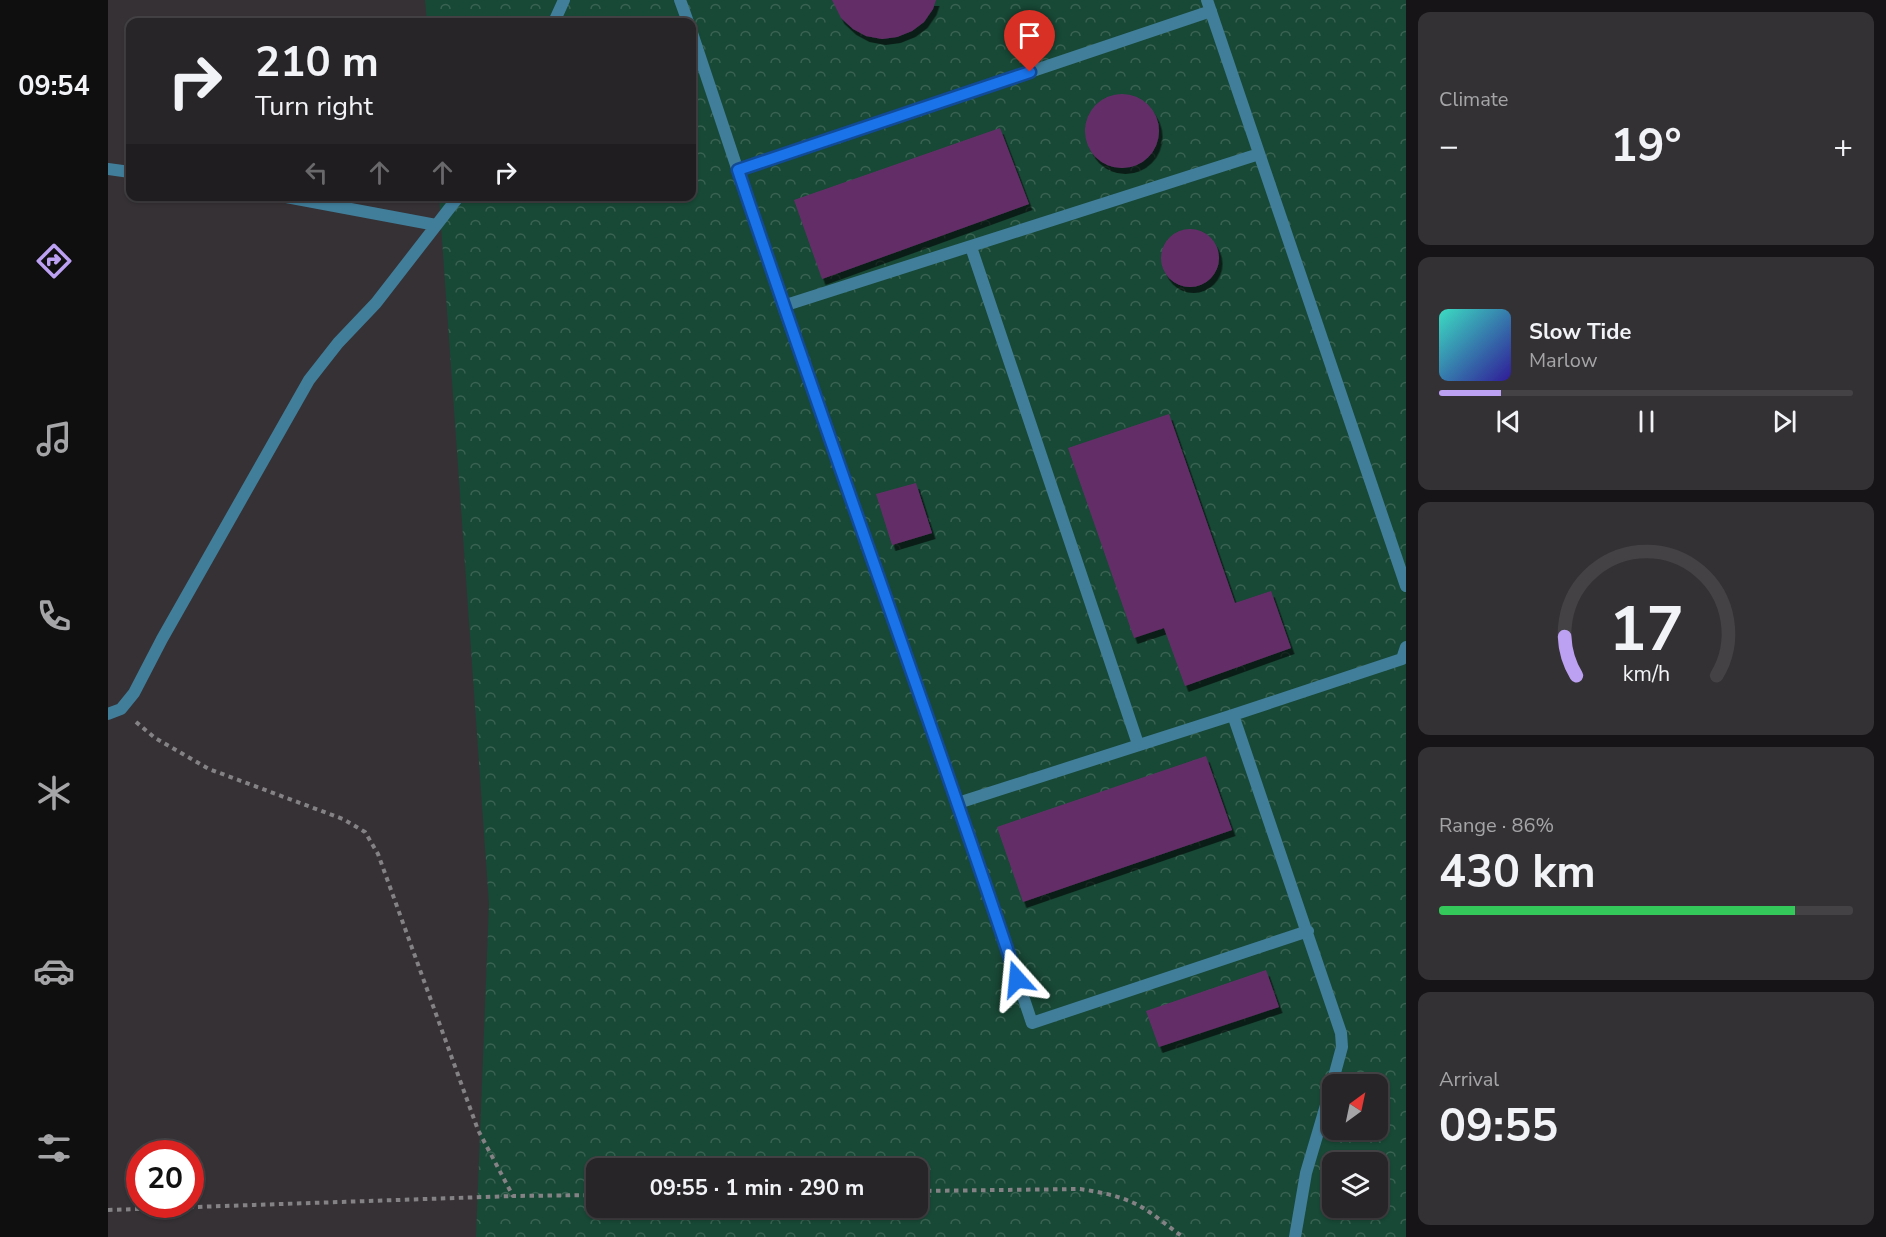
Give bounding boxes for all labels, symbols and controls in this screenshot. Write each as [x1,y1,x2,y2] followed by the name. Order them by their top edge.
[1004,10,1055,72] pin
[1013,19,1046,52] icon: arrive
[255,34,379,91] text: 210 m
[156,42,234,120] icon: right
[18,68,90,105] text: 09:54
[1439,86,1508,113] text: Climate
[255,88,373,125] text: Turn right
[1610,116,1682,177] text: 19°
[1439,124,1459,169] text: −
[1833,124,1853,169] text: +
[300,156,333,189] icon: left
[363,156,396,189] icon: ahead
[426,156,459,189] icon: ahead
[489,156,522,189] icon: right
[33,240,75,282] icon: directions
[1529,317,1631,347] text: Slow Tide
[1529,347,1597,374] text: Marlow
[1492,405,1525,438] icon: previous
[1630,405,1663,438] icon: pause
[1768,405,1801,438] icon: next
[33,418,75,460] icon: music
[1609,587,1683,672] text: 17
[33,595,75,637] icon: phone
[1622,659,1670,689] text: km/h
[33,772,75,814] icon: climate
[1439,812,1554,839] text: Range · 86%
[1439,842,1596,903] text: 430 km
[985,947,1049,1011] position arrow
[33,950,75,992] icon: car
[1439,1066,1499,1093] text: Arrival
[1322,1074,1388,1140] north arrow
[1322,1074,1388,1218] map controls
[1439,1096,1558,1157] text: 09:55
[33,1127,75,1169] icon: filters
[126,1140,204,1218] speed limit sign: 20
[1322,1152,1388,1218] button: layers
[650,1173,864,1203] text: 09:55 · 1 min · 290 m

